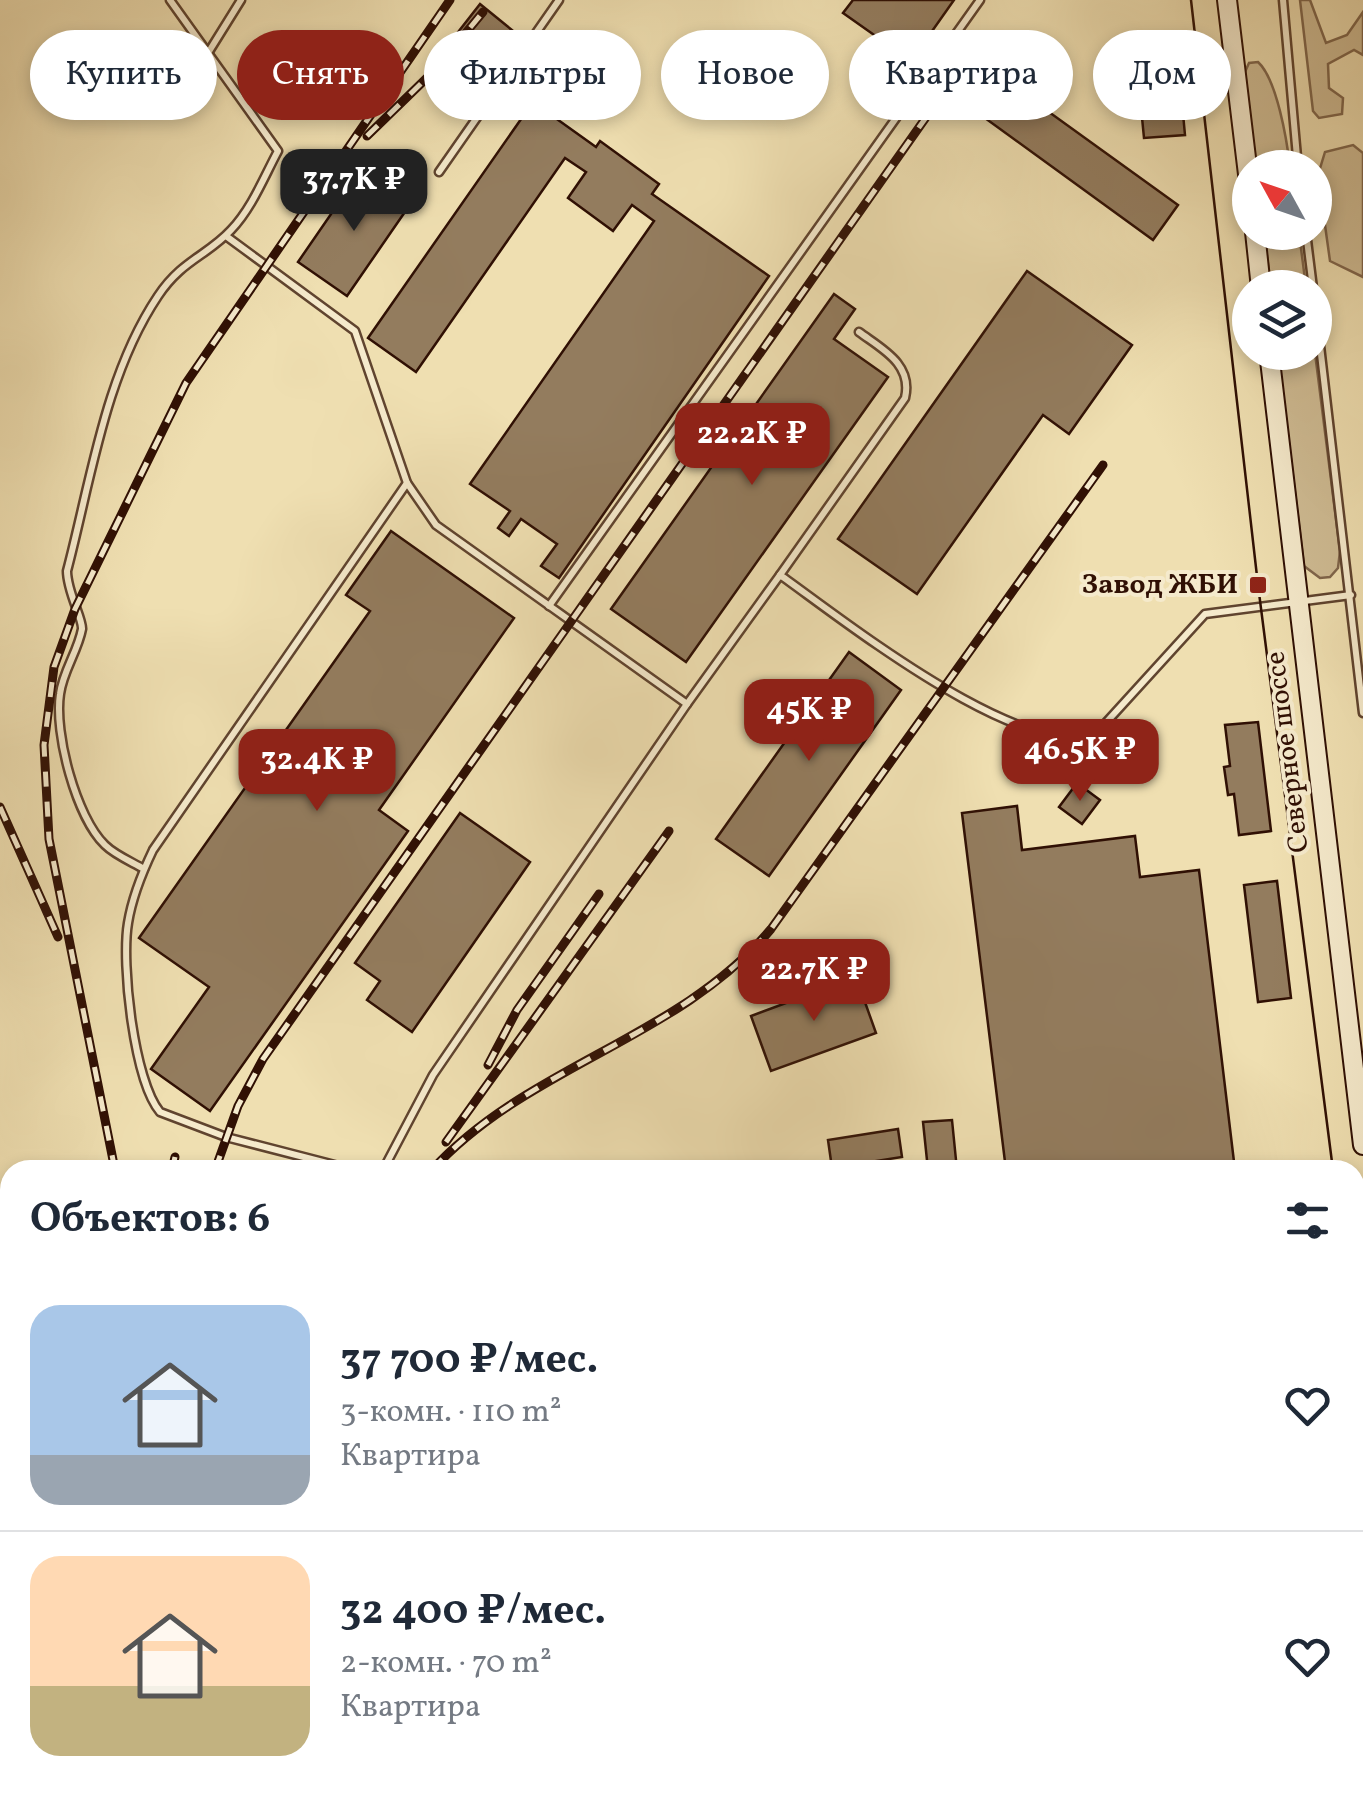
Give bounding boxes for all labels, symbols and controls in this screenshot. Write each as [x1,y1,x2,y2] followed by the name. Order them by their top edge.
[30,30,217,120] chip: Купить
[237,30,404,120] chip: Снять
[424,30,641,120] chip: Фильтры
[661,30,829,120] chip: Новое
[849,30,1073,120] chip: Квартира
[1093,30,1231,120] chip: Дом
[262,149,446,234] pin: 37.7K ₽
[1232,150,1332,250] north arrow
[1232,150,1332,370] map controls
[302,159,406,203] text: 37.7K ₽
[1232,270,1332,370] button: layers
[660,403,844,488] pin: 22.2K ₽
[697,413,807,457] text: 22.2K ₽
[1082,566,1238,605] place label: Завод ЖБИ
[1247,574,1269,596] marker: Завод ЖБИ
[1256,649,1320,855] street label: Северное шоссе
[739,679,879,764] pin: 45K ₽
[766,689,852,733] text: 45K ₽
[988,719,1172,804] pin: 46.5K ₽
[225,729,409,814] pin: 32.4K ₽
[1024,729,1136,773] text: 46.5K ₽
[261,739,373,783] text: 32.4K ₽
[722,939,906,1024] pin: 22.7K ₽
[760,949,868,993] text: 22.7K ₽
[30,1191,270,1250] text: Объектов: 6
[1280,1193,1335,1248] icon: filters
[340,1332,598,1391] text: 37 700 ₽/мес.
[110,1345,230,1465] icon: home
[1280,1378,1335,1433] icon: heart
[340,1391,562,1435] text: 3-комн. · 110 m²
[340,1435,481,1479] text: Квартира
[340,1583,606,1642] text: 32 400 ₽/мес.
[110,1596,230,1716] icon: home
[1280,1629,1335,1684] icon: heart
[340,1642,552,1686] text: 2-комн. · 70 m²
[340,1686,481,1730] text: Квартира

